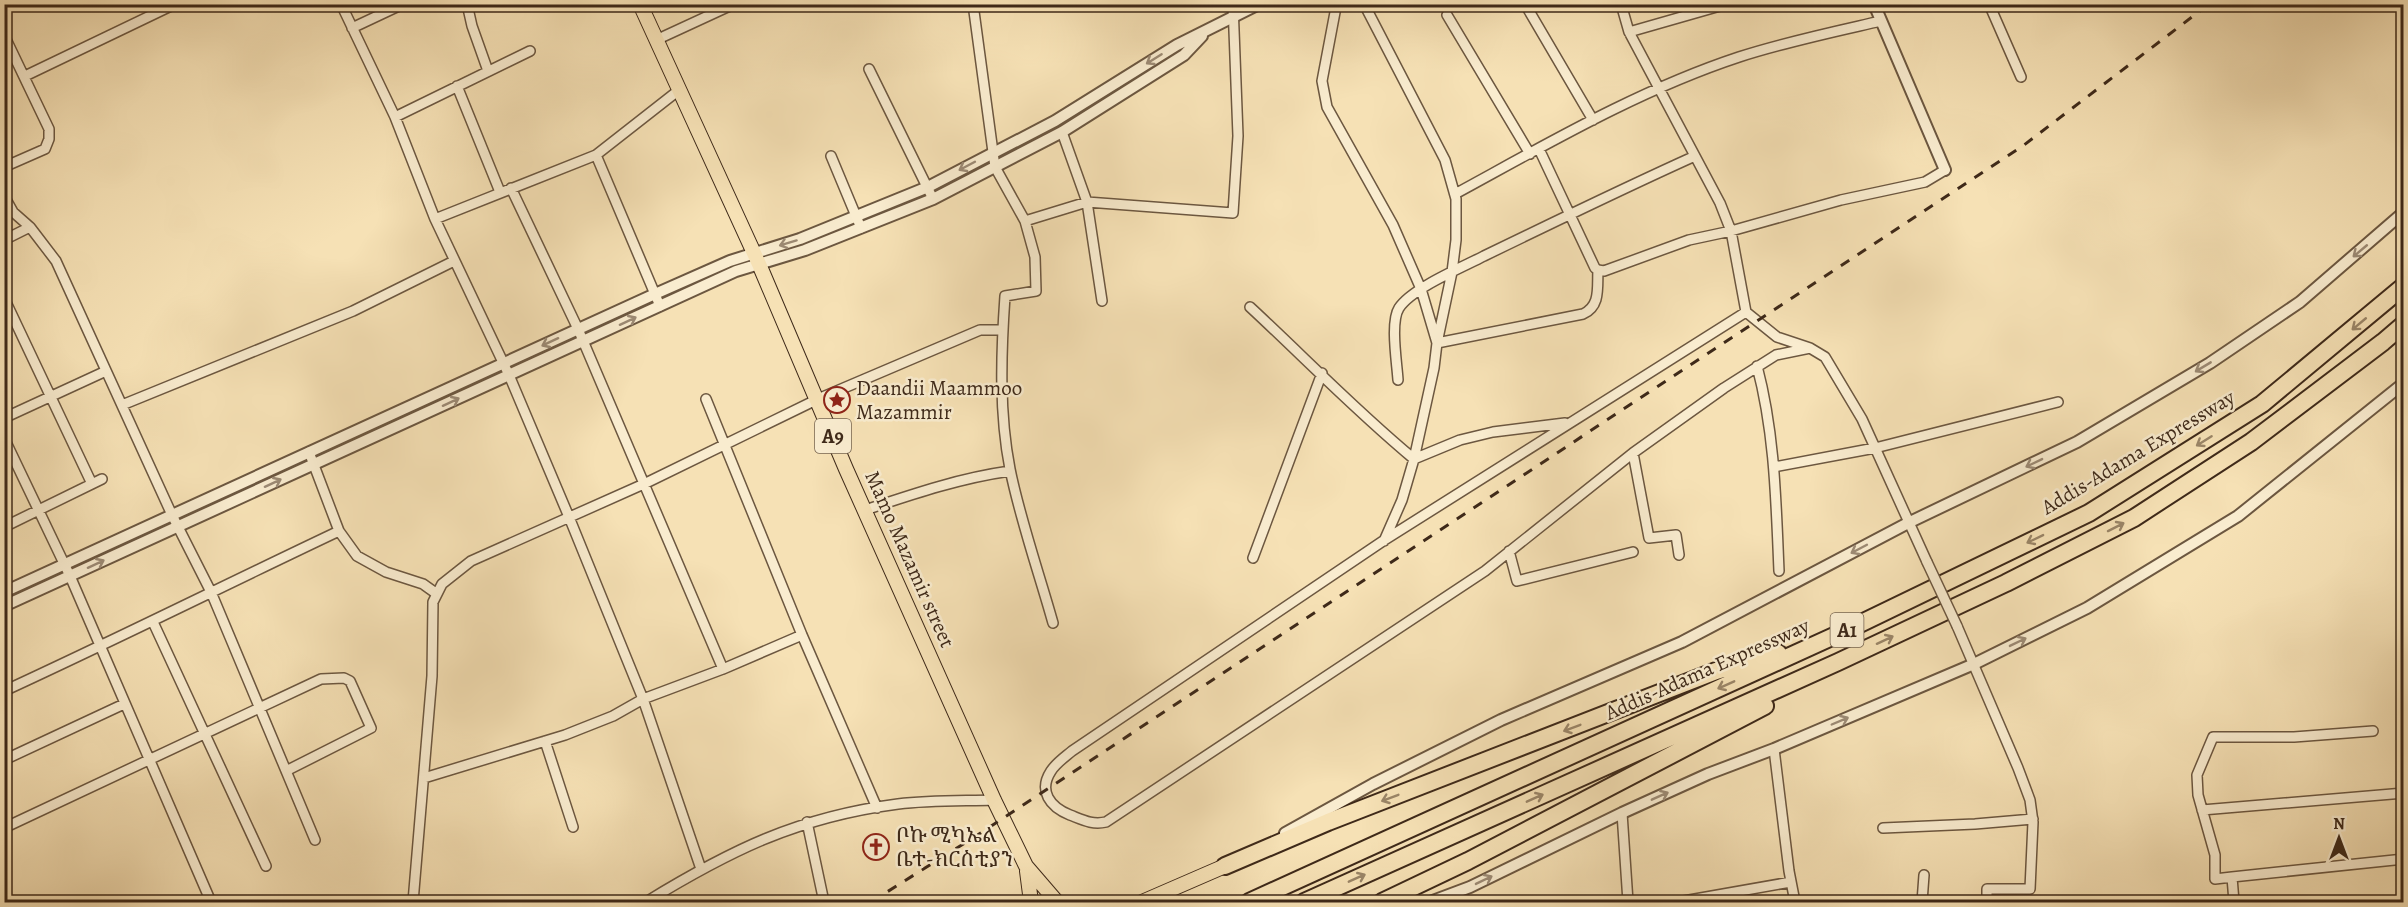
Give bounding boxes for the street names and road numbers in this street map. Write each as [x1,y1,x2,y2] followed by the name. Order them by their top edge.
[2035,383,2240,521] street label: Addis-Adama Expressway
[815,419,851,453] road number: A9
[858,466,962,652] street label: Mamo Mazamir street
[1599,611,1814,727] street label: Addis-Adama Expressway
[1830,613,1864,647] road number: A1

